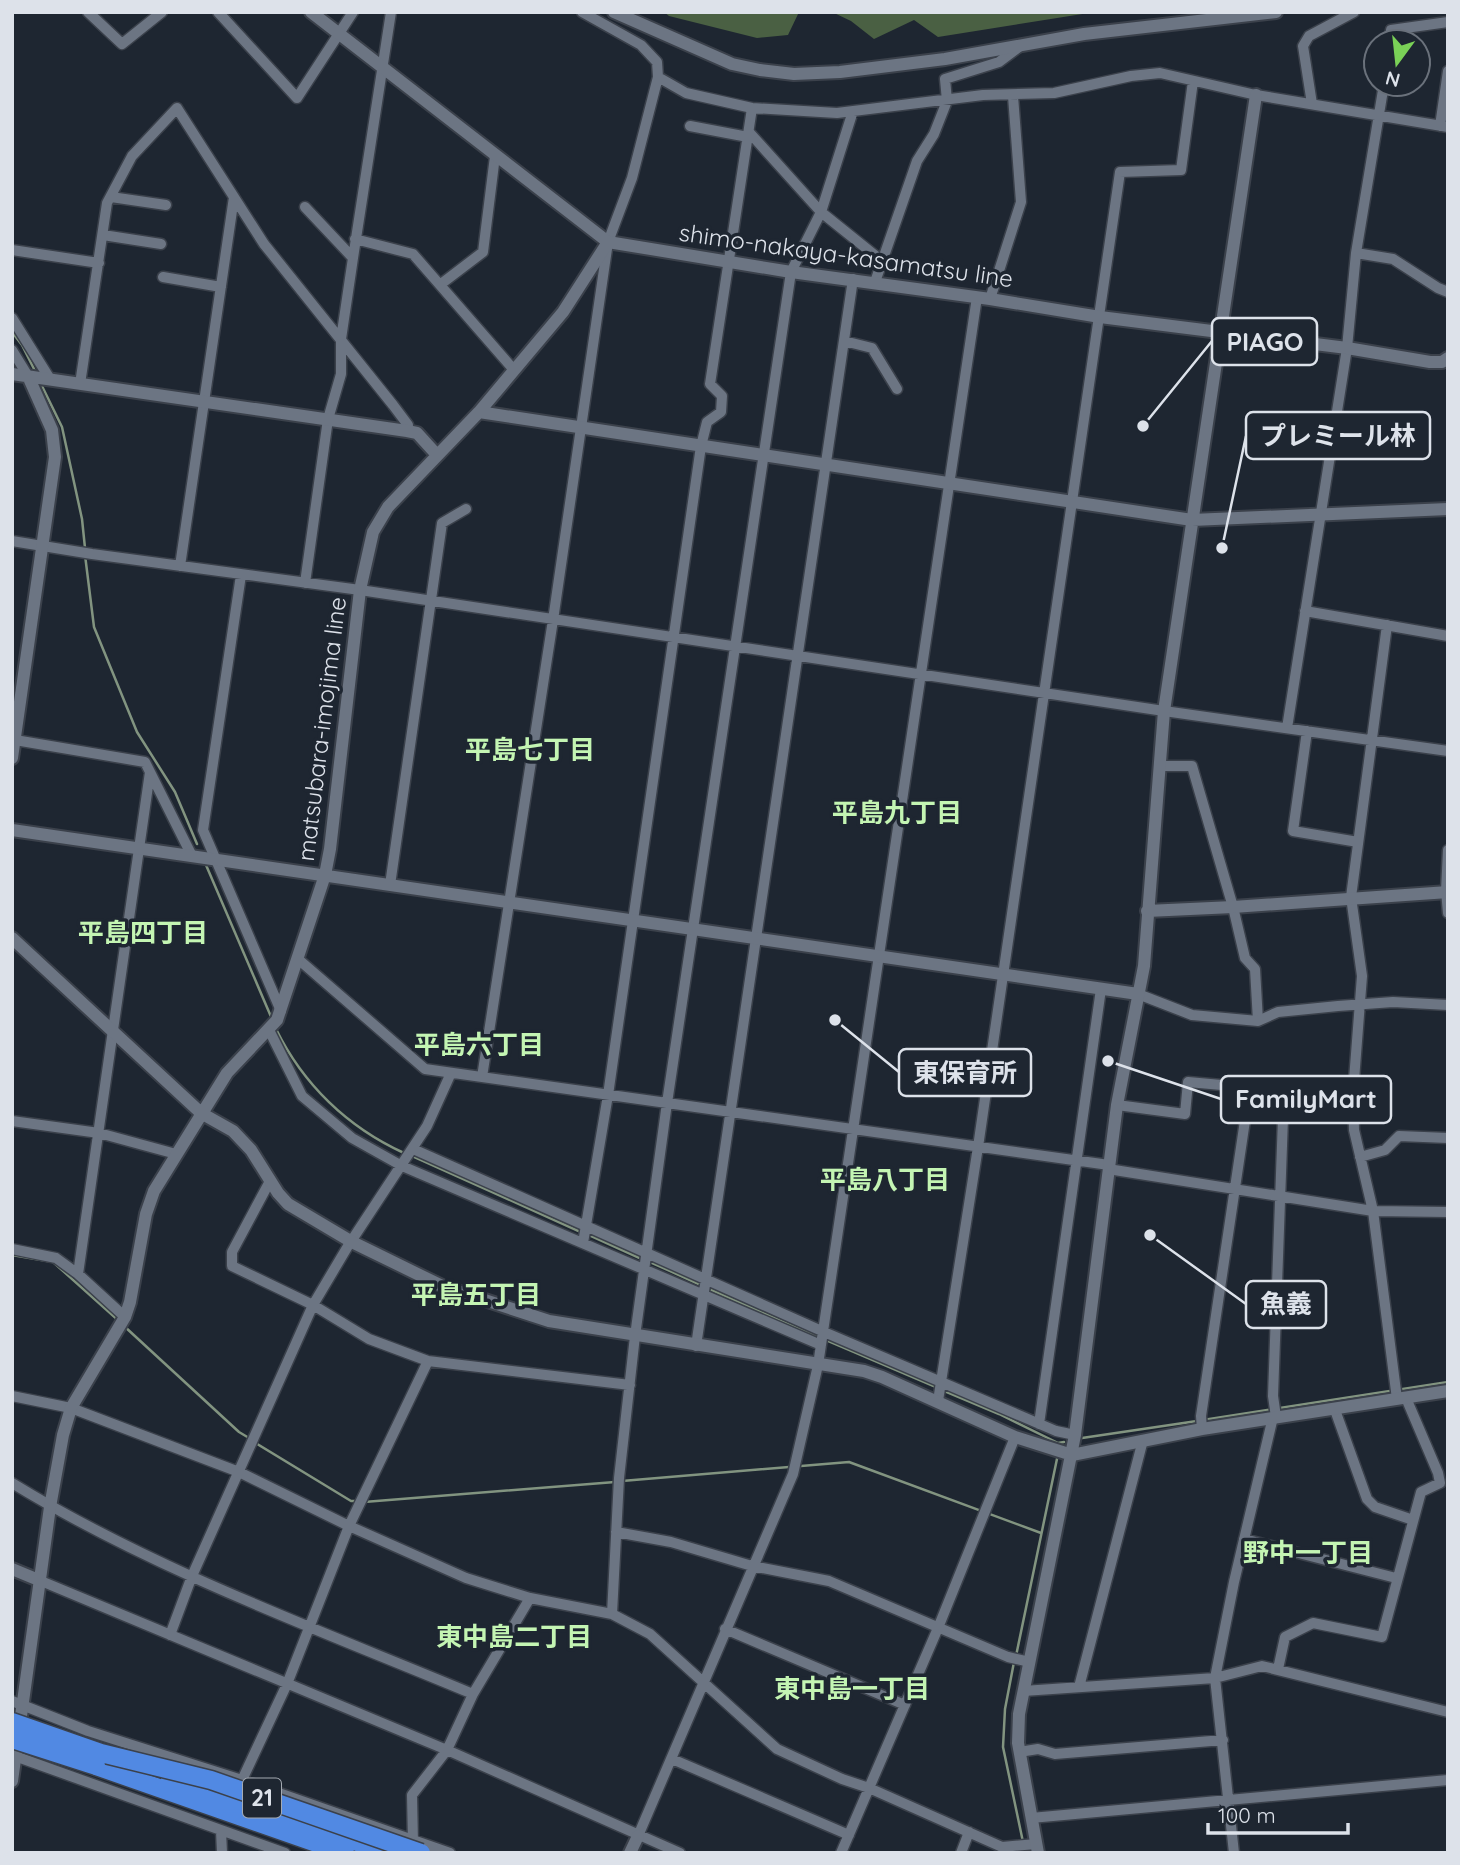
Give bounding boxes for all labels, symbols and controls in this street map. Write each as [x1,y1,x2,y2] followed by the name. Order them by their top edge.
[1362,28,1432,98] north arrow
[1383,66,1402,93] text: N
[677,217,1015,293] street label: shimo-nakaya-kasamatsu line
[1212,318,1317,365] callout: PIAGO
[1226,325,1304,358] text: PIAGO
[1246,412,1430,459] callout: プレミール林
[1260,419,1416,452] text: プレミール林
[290,595,352,863] street label: matsubara-imojima line
[465,733,595,766] district label: 平島七丁目
[832,796,962,829] district label: 平島九丁目
[78,916,208,949] district label: 平島四丁目
[414,1028,544,1061] district label: 平島六丁目
[899,1049,1031,1096] callout: 東保育所
[913,1056,1017,1089] text: 東保育所
[1221,1076,1391,1123] callout: FamilyMart
[1235,1082,1377,1115] text: FamilyMart
[820,1163,950,1196] district label: 平島八丁目
[411,1278,541,1311] district label: 平島五丁目
[1246,1281,1326,1328] callout: 魚義
[1260,1287,1312,1320] text: 魚義
[1243,1536,1373,1569] district label: 野中一丁目
[436,1620,592,1653] district label: 東中島二丁目
[774,1672,930,1705] district label: 東中島一丁目
[243,1778,281,1817] road number: 21
[1208,1792,1348,1836] scale bar
[1218,1802,1276,1828] text: 100 m

